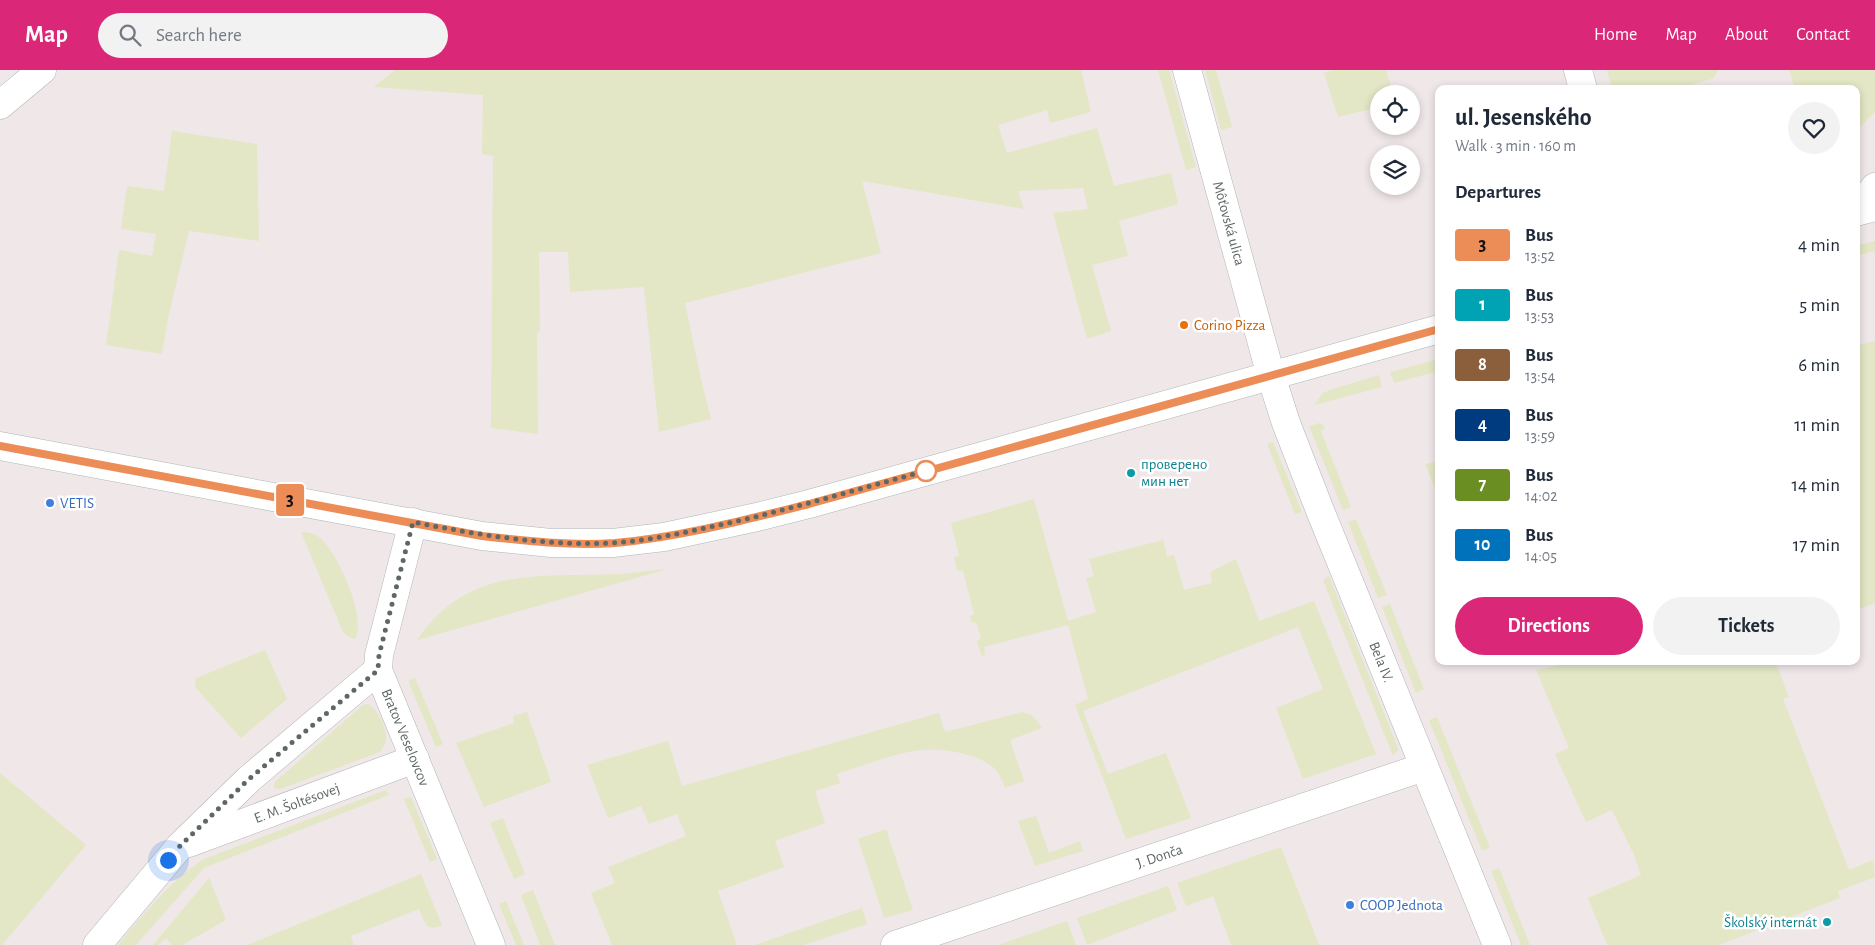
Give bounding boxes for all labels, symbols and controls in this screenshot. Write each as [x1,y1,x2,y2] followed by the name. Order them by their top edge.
[98,13,448,58] search box
[116,21,144,49] icon: search
[25,23,68,47] text: Map
[156,26,242,45] text: Search here
[1594,26,1637,44] text: Home
[1665,26,1697,44] text: Map
[1725,26,1768,44] text: About
[1796,26,1850,44] text: Contact
[1370,85,1420,195] map controls
[1370,85,1420,135] button: locate
[1788,102,1840,154] button: heart
[1455,106,1592,130] text: ul. Jesenského
[1455,138,1576,154] text: Walk · 3 min · 160 m
[1370,145,1420,195] button: layers
[1210,180,1248,267] street label: Môťovská ulica
[1455,183,1541,202] text: Departures
[1525,226,1553,245] text: Bus
[1479,236,1486,254] text: 3
[1798,236,1840,255] text: 4 min
[1525,248,1555,264] text: 13:52
[1525,286,1553,305] text: Bus
[1479,296,1486,314] text: 1
[1799,296,1840,315] text: 5 min
[1525,308,1554,324] text: 13:53
[1194,318,1266,333] place label: Corino Pizza
[1178,319,1190,331] marker: Corino Pizza
[1525,346,1553,365] text: Bus
[1478,356,1487,374] text: 8
[1798,356,1840,375] text: 6 min
[1525,368,1555,384] text: 13:54
[1525,406,1553,425] text: Bus
[1478,416,1487,434] text: 4
[1794,416,1840,435] text: 11 min
[1525,428,1555,444] text: 13:59
[1141,457,1207,489] place label: проверено мин нет
[915,460,937,482] unlabelled marker
[1525,466,1553,485] text: Bus
[1125,467,1137,479] marker: проверено мин нет
[1479,476,1486,494] text: 7
[1792,476,1840,495] text: 14 min
[274,484,306,516] line badge: 3
[1525,488,1558,504] text: 14:02
[286,491,294,509] text: 3
[60,496,94,511] place label: VETIS
[44,497,56,509] marker: VETIS
[1525,526,1553,545] text: Bus
[1475,536,1490,554] text: 10
[1793,536,1840,555] text: 17 min
[1525,548,1557,564] text: 14:05
[1455,597,1643,655] button: Directions
[1653,597,1840,655] button: Tickets
[1367,639,1397,684] street label: Bela IV.
[379,686,433,789] street label: Bratov Veselovcov
[252,780,342,826] street label: E. M. Šoltésovej
[1135,841,1184,871] street label: J. Donča
[156,848,181,873] your location
[1360,898,1443,913] place label: COOP Jednota
[1344,899,1356,911] marker: COOP Jednota
[1724,914,1817,930] place label: Školský internát
[1821,916,1833,928] marker: Školský internát

